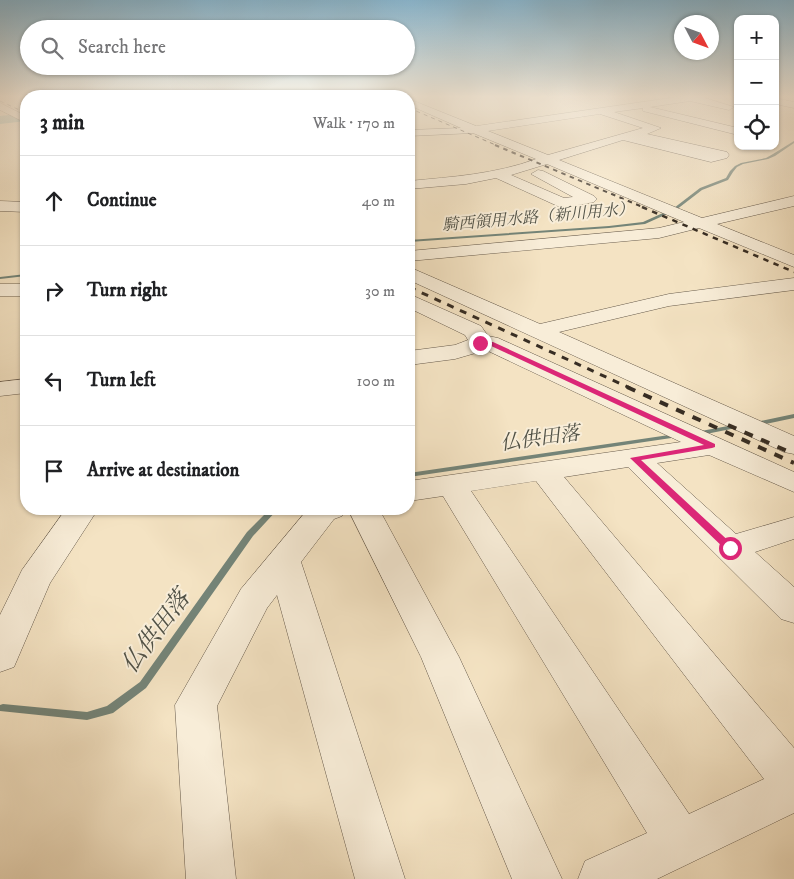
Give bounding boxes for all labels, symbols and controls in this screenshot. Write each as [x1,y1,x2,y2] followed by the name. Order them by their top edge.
[674,15,719,60] north arrow
[734,15,779,150] map controls
[734,15,779,60] button: +
[20,20,415,75] search box
[38,34,66,62] icon: search
[78,36,166,59] text: Search here
[734,60,779,105] button: −
[734,105,779,150] button: locate
[40,110,85,136] text: 3 min
[313,113,395,133] text: Walk · 170 m
[40,187,68,215] icon: ahead
[87,189,157,212] text: Continue
[362,191,395,211] text: 40 m
[441,199,635,235] water label: 騎西領用水路（新川用水）
[40,277,68,305] icon: right
[87,279,167,302] text: Turn right
[365,281,395,301] text: 30 m
[469,332,492,355] route end
[40,367,68,395] icon: left
[87,369,156,392] text: Turn left
[357,371,395,391] text: 100 m
[499,421,584,457] water label: 仏供田落
[40,457,68,485] icon: arrive
[87,459,239,482] text: Arrive at destination
[719,537,742,560] route start
[115,581,199,679] water label: 仏供田落

